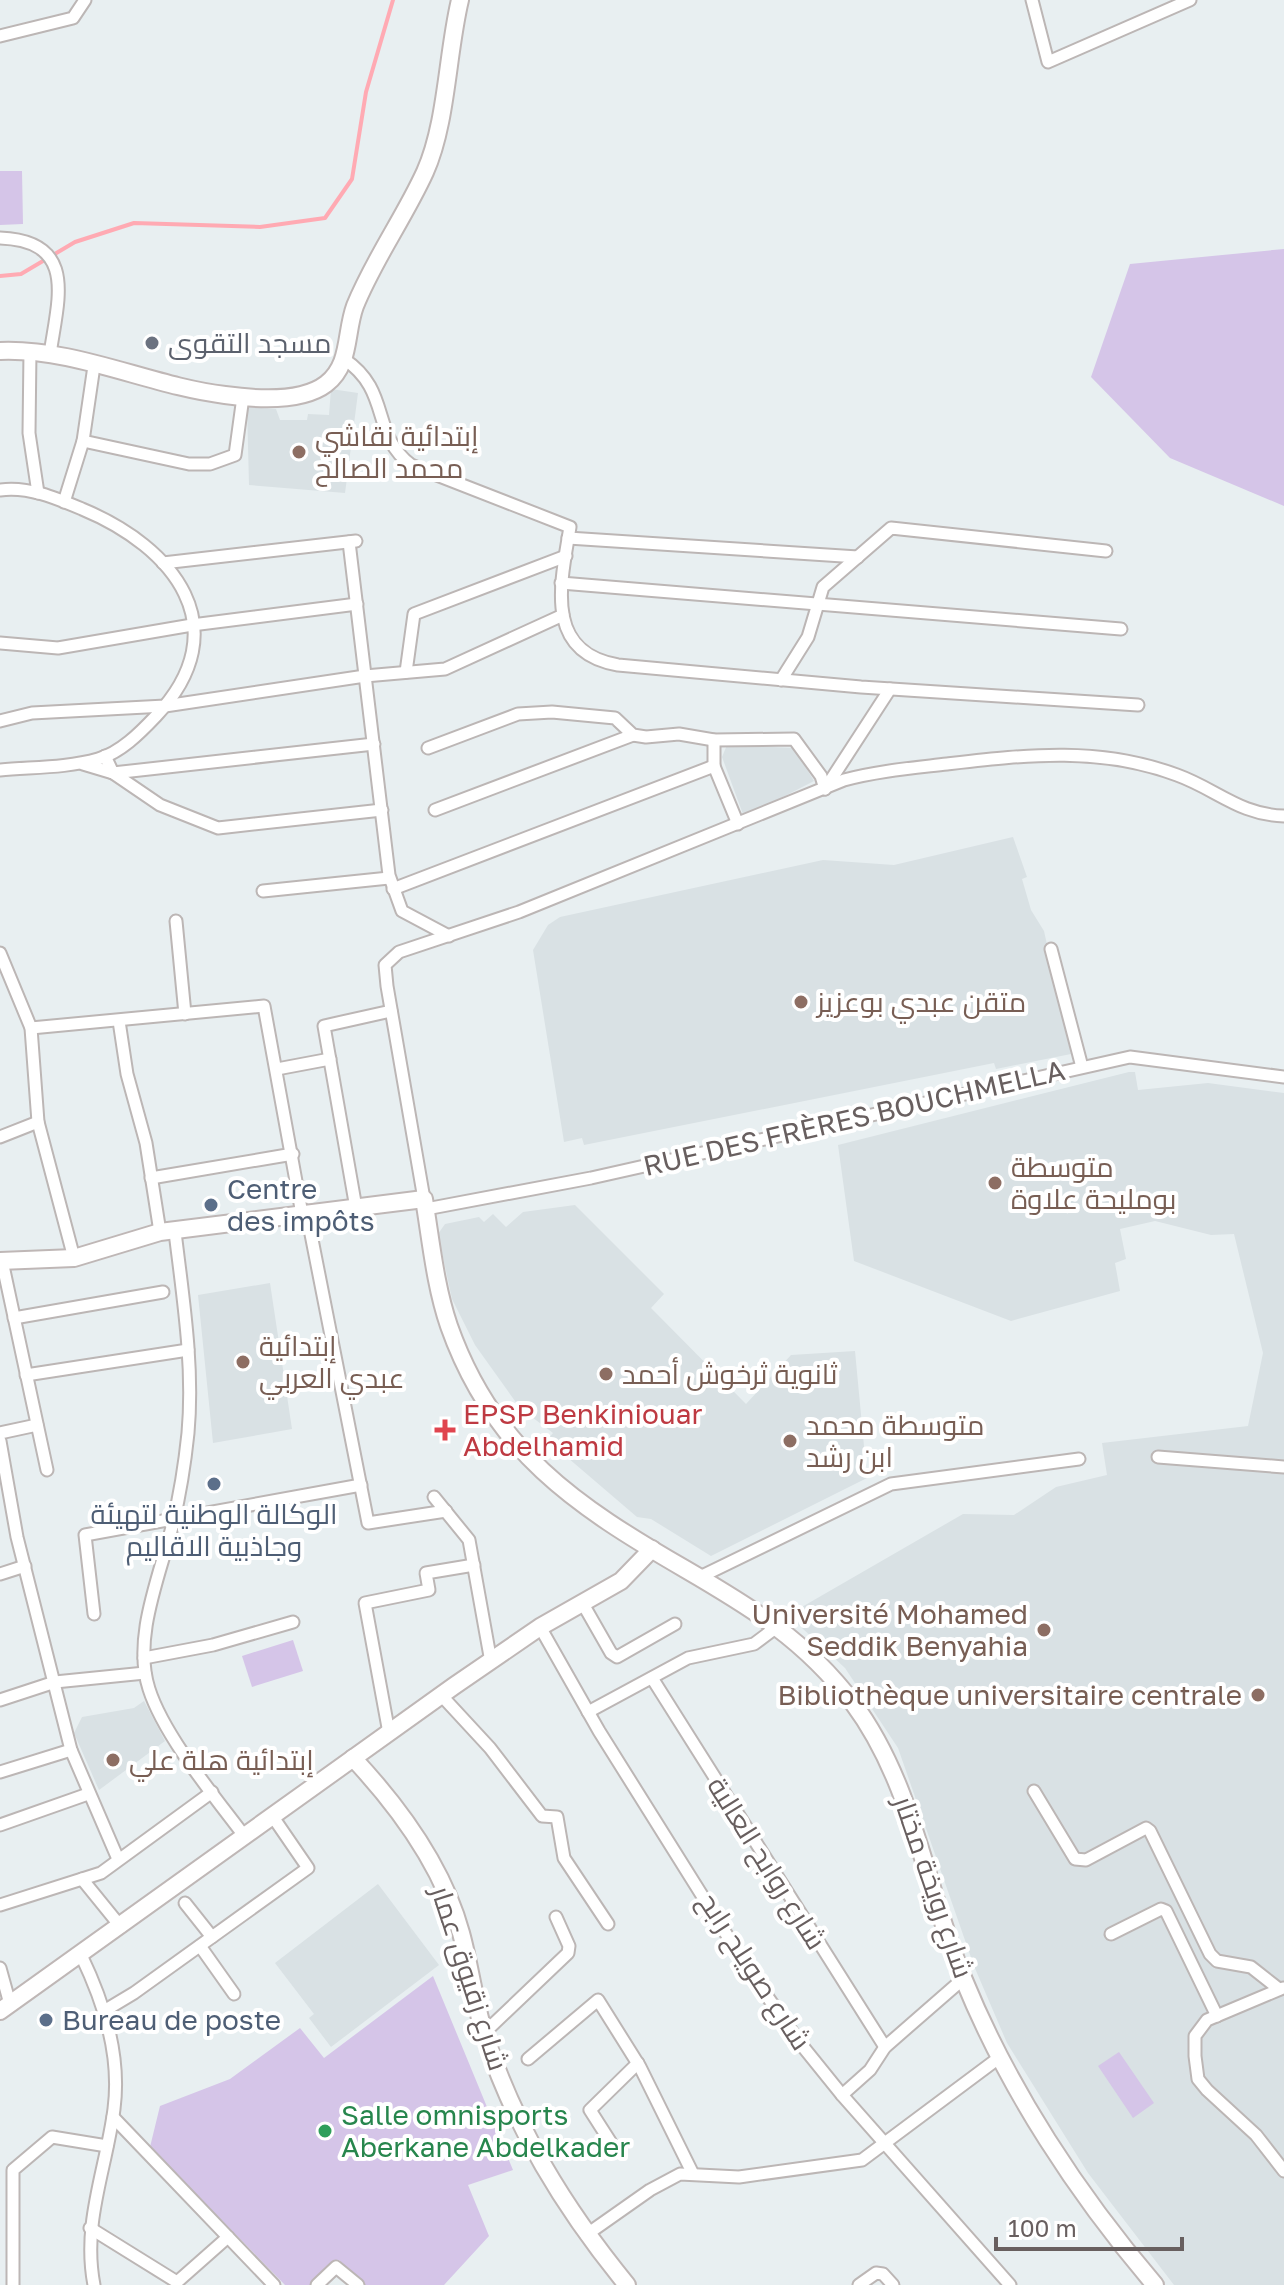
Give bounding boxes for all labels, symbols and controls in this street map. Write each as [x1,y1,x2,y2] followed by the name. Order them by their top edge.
[168,326,332,360] place label: مسجد التقوى
[143,334,161,352] marker: مسجد التقوى
[315,419,478,487] place label: إبتدائية نقاشي محمد الصالح
[290,443,308,461] marker: إبتدائية نقاشي محمد الصالح
[815,985,1026,1024] place label: متقن عبدي بوعزيز
[792,993,810,1011] marker: متقن عبدي بوعزيز
[640,1053,1068,1182] street label: RUE DES FRÈRES BOUCHMELLA
[1011,1150,1177,1215] place label: متوسطة بومليحة علاوة
[227,1172,375,1237] place label: Centre des impôts
[986,1174,1004,1192] marker: متوسطة بومليحة علاوة
[202,1196,220,1214] marker: Centre des impôts
[259,1329,405,1400] place label: إبتدائية عبدي العربي
[234,1353,252,1371] marker: إبتدائية عبدي العربي
[622,1357,838,1391] place label: ثانوية ثرخوش أحمد
[597,1365,615,1383] marker: ثانوية ثرخوش أحمد
[463,1397,703,1462] place label: EPSP Benkiniouar Abdelhamid
[806,1408,984,1474] place label: متوسطة محمد ابن رشد
[434,1419,456,1441] marker: EPSP Benkiniouar Abdelhamid
[781,1432,799,1450] marker: متوسطة محمد ابن رشد
[205,1475,223,1493] marker: الوكالة الوطنية لتهيئة وجاذبية الاقاليم
[91,1497,338,1566] place label: الوكالة الوطنية لتهيئة وجاذبية الاقاليم
[752,1597,1028,1662] place label: Université Mohamed Seddik Benyahia
[1035,1621,1053,1639] marker: Université Mohamed Seddik Benyahia
[777,1678,1242,1711] place label: Bibliothèque universitaire centrale
[1249,1686,1267,1704] marker: Bibliothèque universitaire centrale
[129,1743,314,1782] place label: إبتدائية هلة علي
[104,1751,122,1769] marker: إبتدائية هلة علي
[699,1771,834,1957] street label: شارع روابح العالية
[884,1790,981,1983] street label: شارع رويخة مختار
[422,1879,516,2075] street label: شارع زقيوق عمار
[690,1886,819,2057] street label: شارع صويلح رابح
[62,2003,281,2036] place label: Bureau de poste
[37,2011,55,2029] marker: Bureau de poste
[341,2098,630,2163] place label: Salle omnisports Aberkane Abdelkader
[316,2122,334,2140] marker: Salle omnisports Aberkane Abdelkader
[996,2201,1182,2251] scale bar
[1008,2213,1077,2242] text: 100 m

